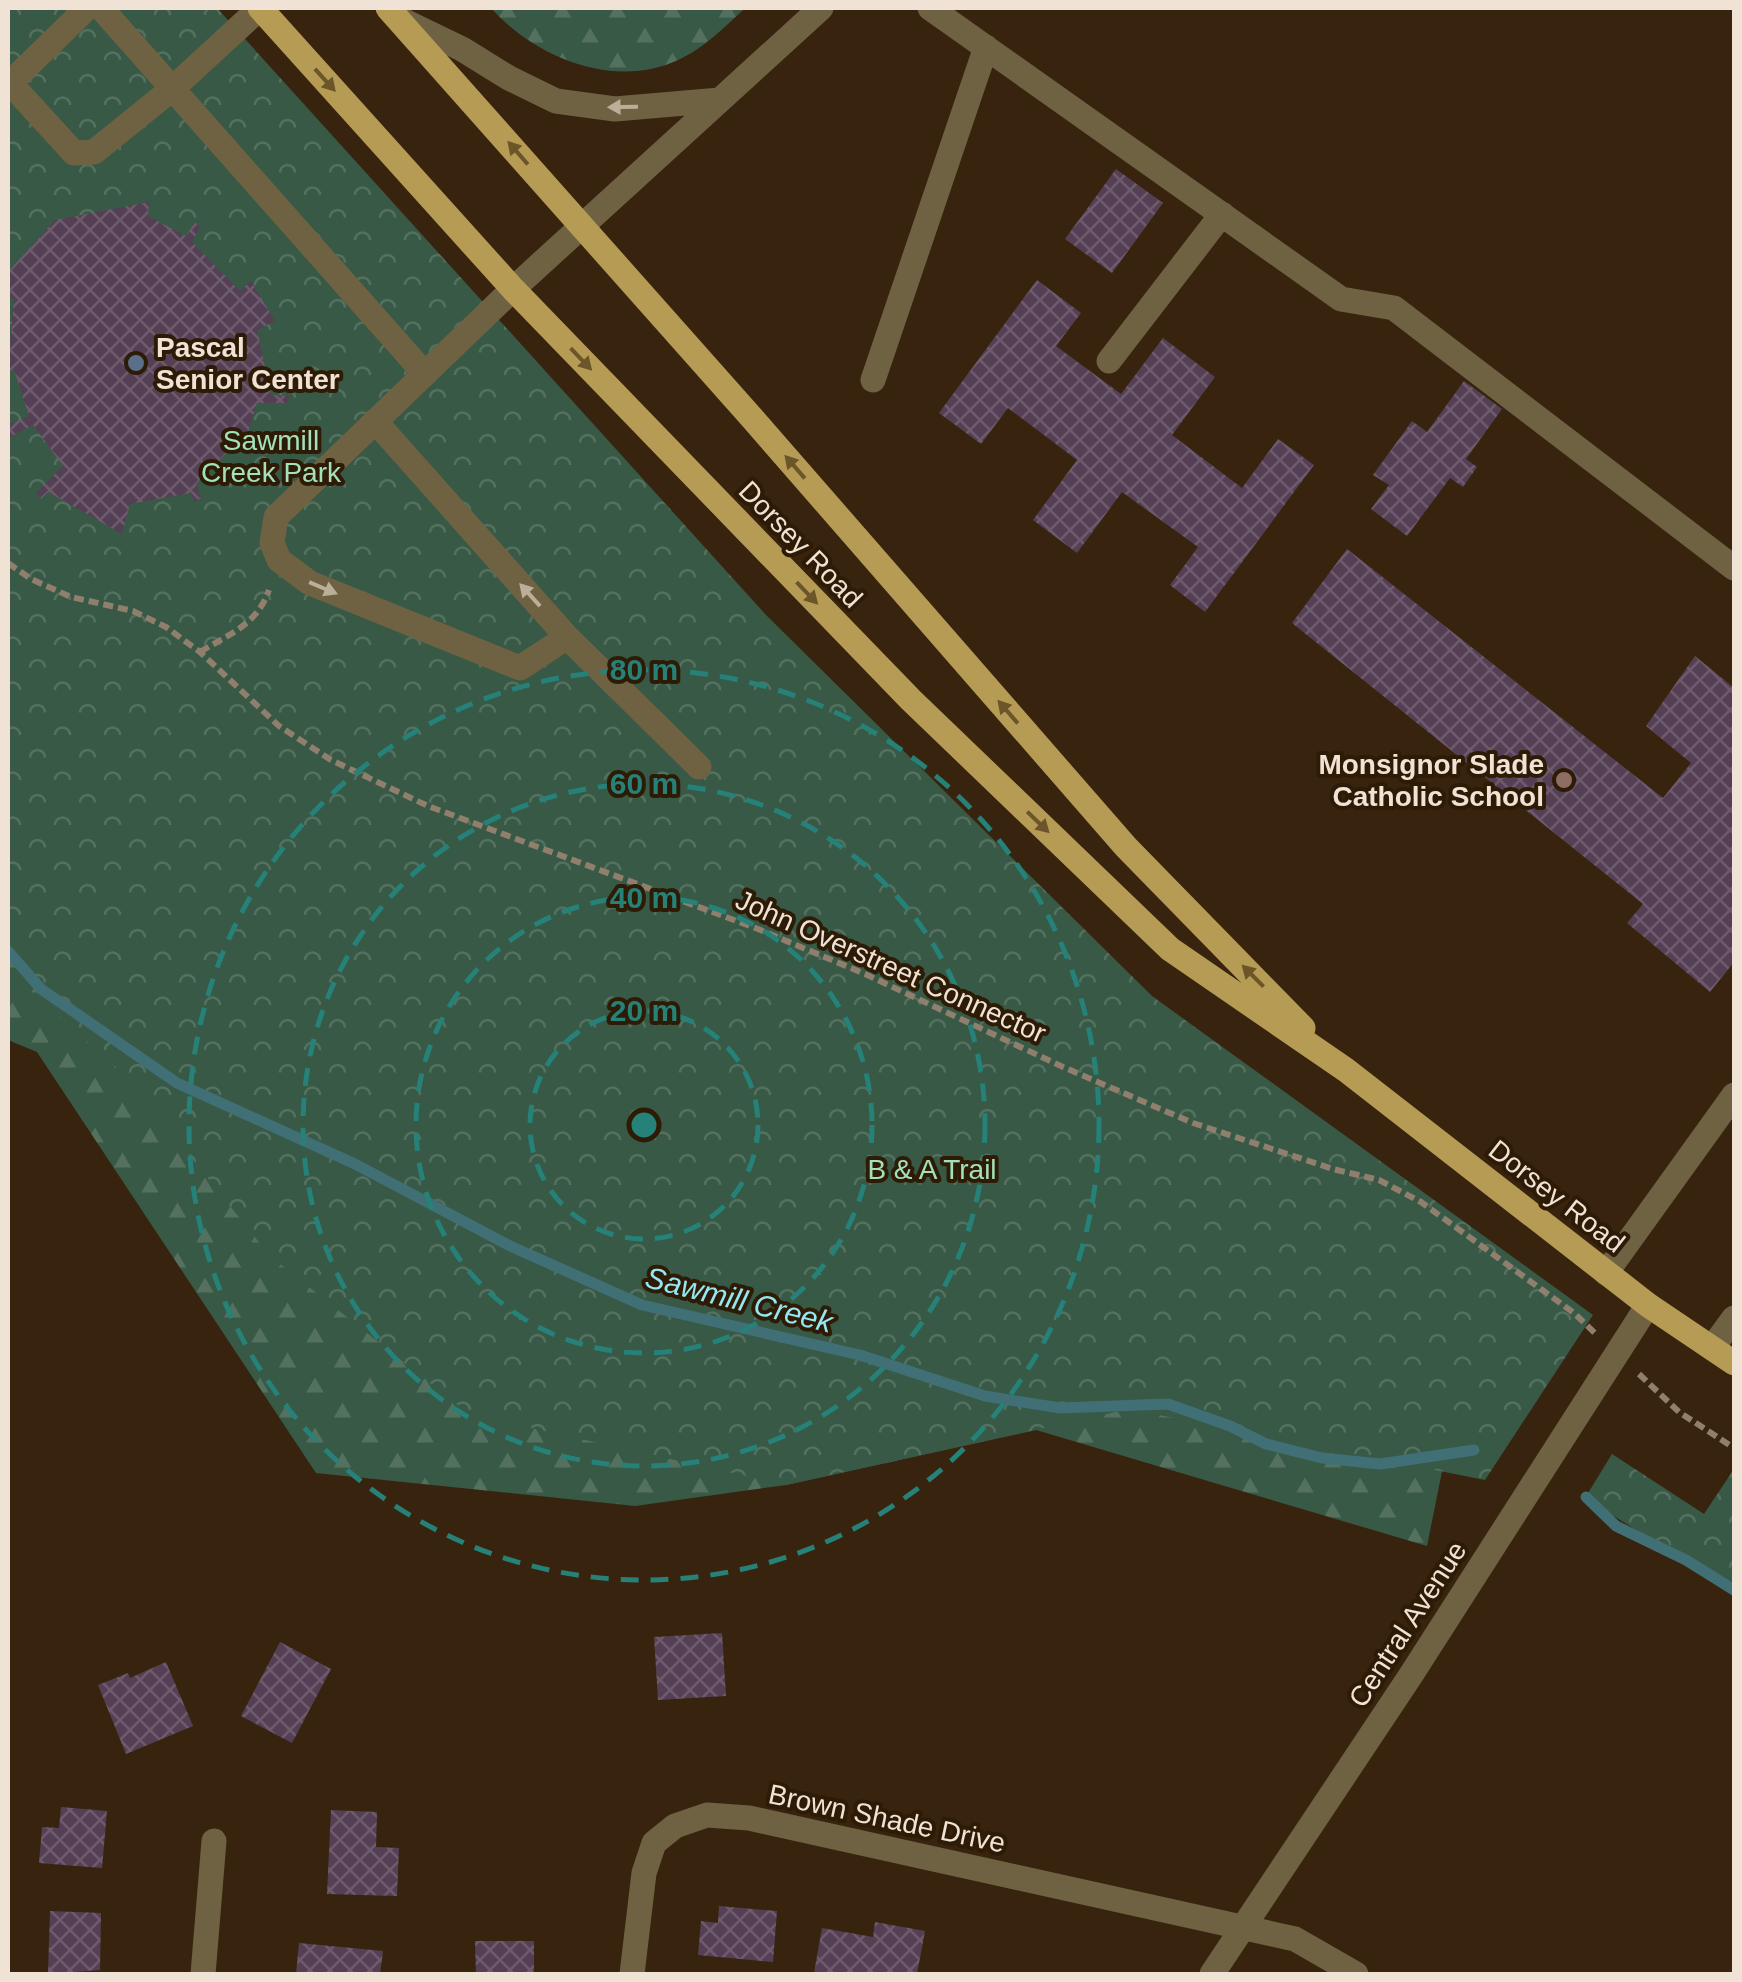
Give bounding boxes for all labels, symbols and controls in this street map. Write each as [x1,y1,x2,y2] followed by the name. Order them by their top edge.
[313,68,336,92] one-way arrow
[607,99,638,115] one-way arrow
[507,141,529,166] one-way arrow
[156,332,340,395] place label: Pascal Senior Center
[569,347,592,371] one-way arrow
[125,352,147,374] marker: Pascal Senior Center
[201,425,342,488] park label: Sawmill Creek Park
[784,454,806,479] one-way arrow
[733,475,869,614] street label: Dorsey Road
[308,580,338,596] one-way arrow
[795,581,818,605] one-way arrow
[519,583,542,607] one-way arrow
[610,653,678,686] text: 80 m
[997,700,1019,725] one-way arrow
[1318,749,1544,812] place label: Monsignor Slade Catholic School
[610,767,678,800] text: 60 m
[1553,769,1575,791] marker: Monsignor Slade Catholic School
[1025,810,1049,833] one-way arrow
[610,881,678,914] text: 40 m
[731,884,1051,1049] street label: John Overstreet Connector
[1241,964,1265,988] one-way arrow
[610,994,678,1027] text: 20 m
[626,1107,662,1143] centre of rings
[1483,1134,1631,1259] street label: Dorsey Road
[867,1154,997,1185] park label: B & A Trail
[642,1260,838,1339] water label: Sawmill Creek
[1342,1536,1472,1713] street label: Central Avenue
[766,1778,1008,1859] street label: Brown Shade Drive

